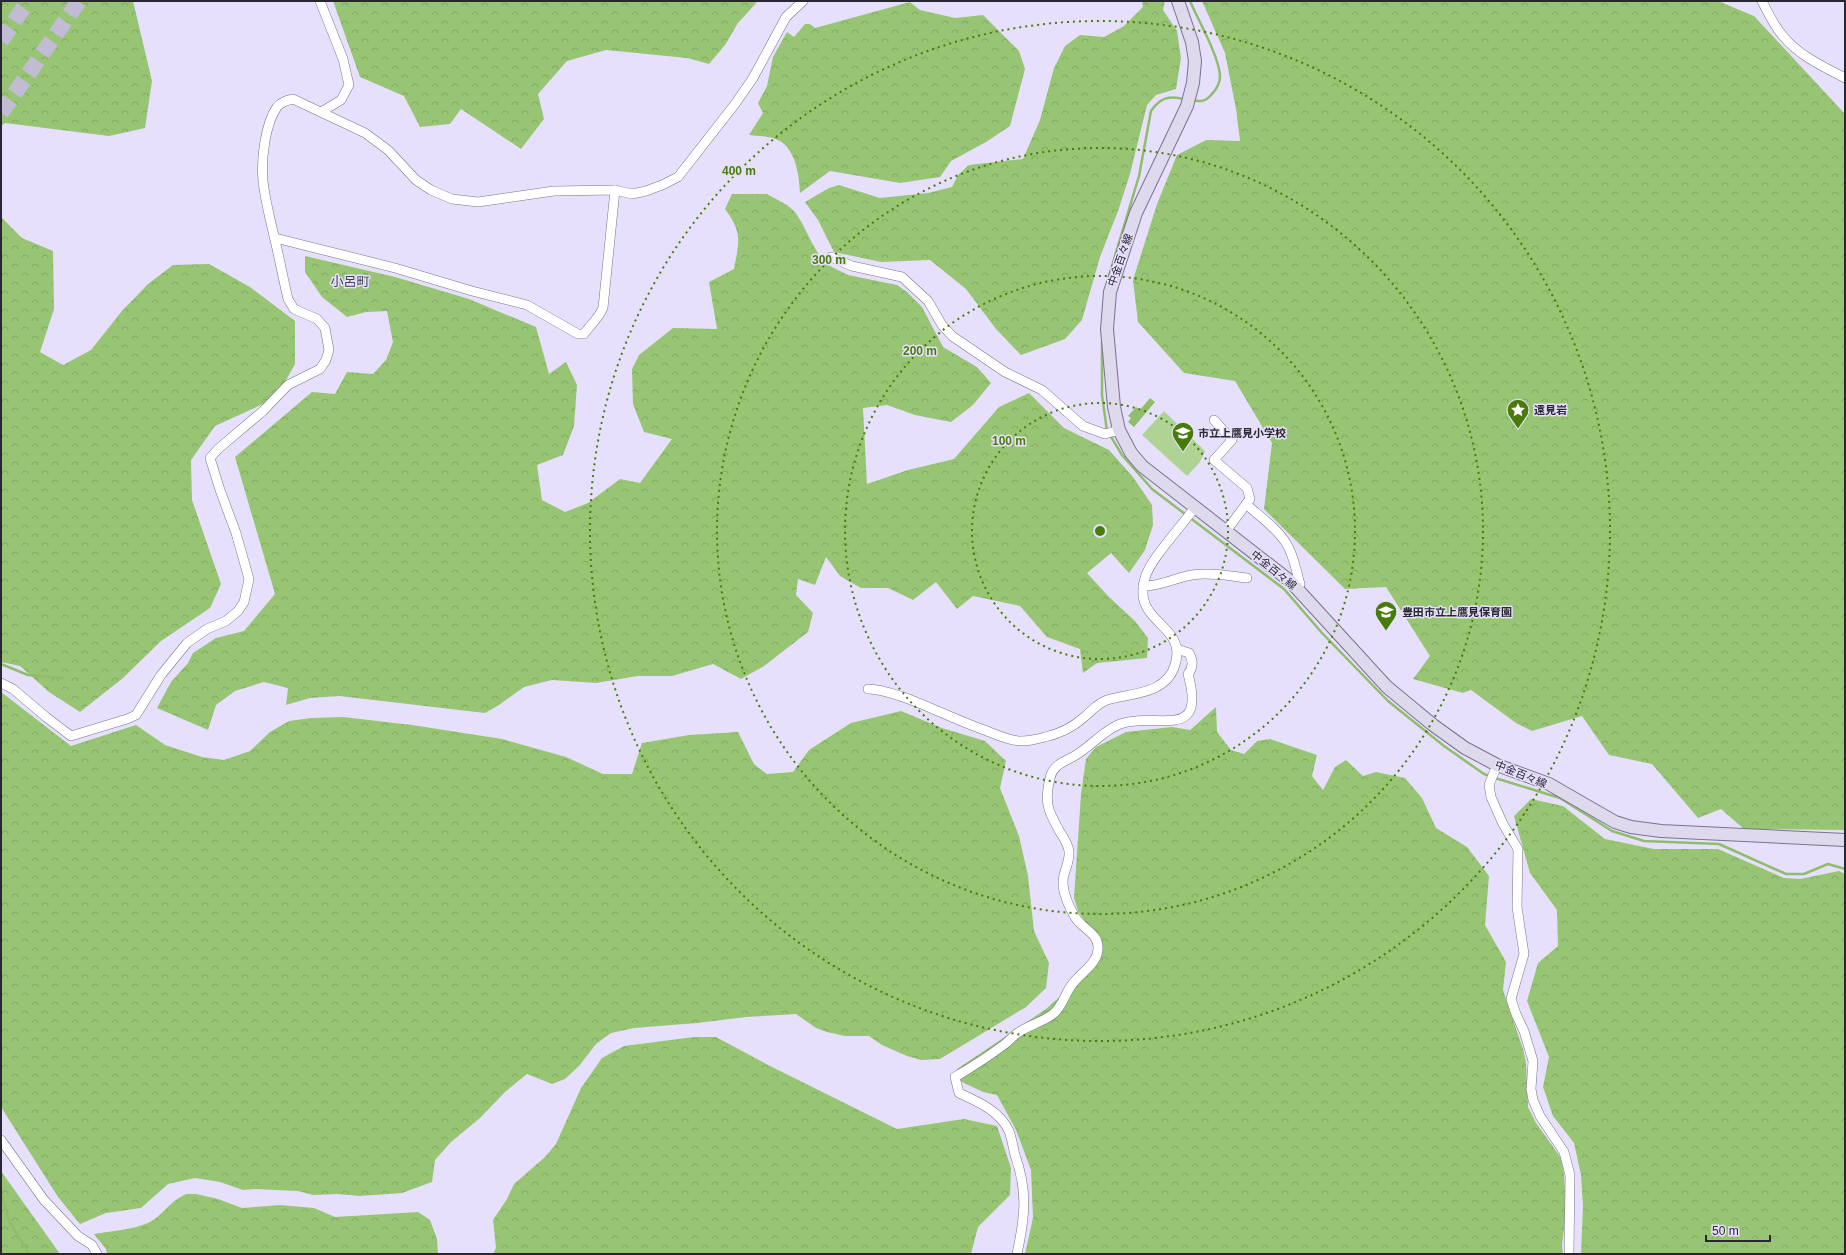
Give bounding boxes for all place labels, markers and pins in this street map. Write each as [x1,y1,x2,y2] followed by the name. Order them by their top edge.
[1505,397,1531,430] place icon: 遠見岩
[1534,404,1567,416] place label: 遠見岩
[1170,420,1196,453] school or university icon: 市立上鷹見小学校
[1198,427,1286,439] place label: 市立上鷹見小学校
[1093,524,1107,538] centre of rings
[1373,599,1399,632] school or university icon: 豊田市立上鷹見保育園
[1402,606,1512,618] place label: 豊田市立上鷹見保育園

